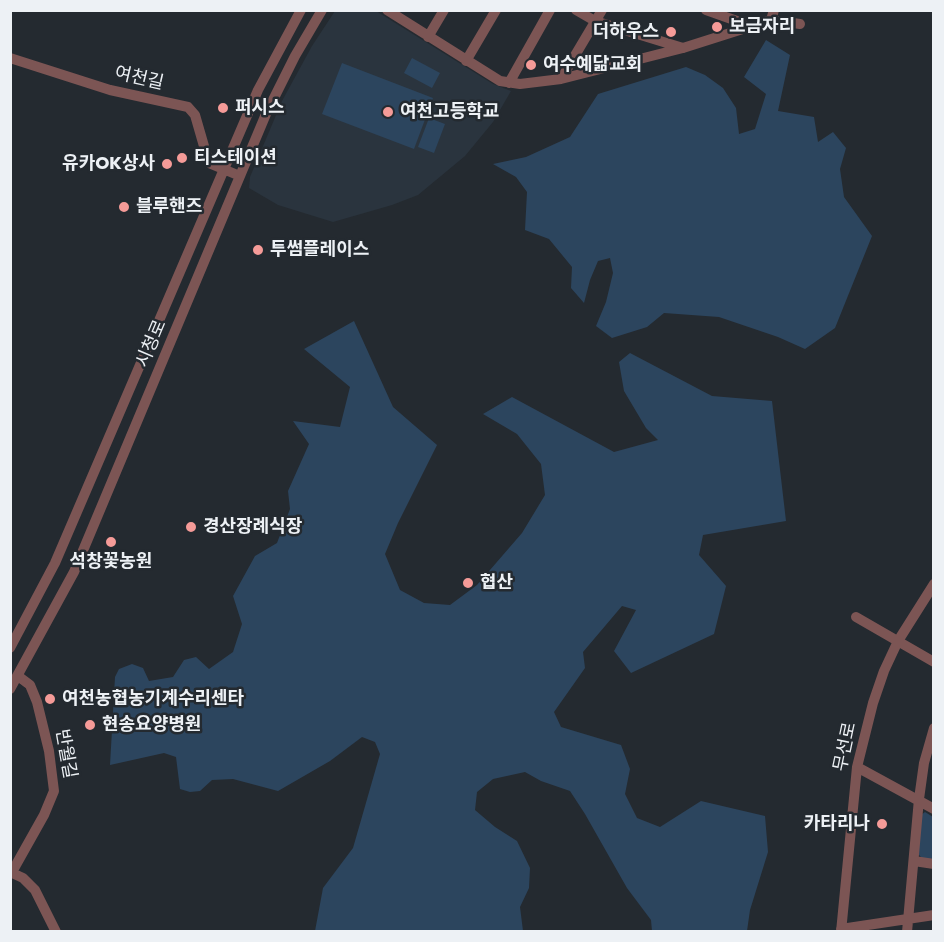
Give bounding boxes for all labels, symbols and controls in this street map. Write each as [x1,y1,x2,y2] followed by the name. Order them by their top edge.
[729,16,795,38] place label: 보금자리
[710,20,724,34] marker: 보금자리
[593,21,659,43] place label: 더하우스
[664,25,678,39] marker: 더하우스
[543,54,642,76] place label: 여수예닮교회
[524,58,538,72] marker: 여수예닮교회
[112,63,166,95] street label: 여천길
[235,97,285,119] place label: 퍼시스
[216,101,230,115] marker: 퍼시스
[400,101,499,123] place label: 여천고등학교
[381,105,395,119] marker: 여천고등학교
[194,147,277,169] place label: 티스테이션
[175,151,189,165] marker: 티스테이션
[62,153,155,175] place label: 유카OK상사
[160,157,174,171] marker: 유카OK상사
[136,196,202,218] place label: 블루핸즈
[117,200,131,214] marker: 블루핸즈
[270,239,369,261] place label: 투썸플레이스
[251,243,265,257] marker: 투썸플레이스
[132,317,172,371] street label: 시청로
[203,516,302,538] place label: 경산장례식장
[184,520,198,534] marker: 경산장례식장
[104,535,118,549] marker: 석창꽃농원
[70,551,152,573] place label: 석창꽃농원
[480,572,513,594] place label: 협산
[461,576,475,590] marker: 협산
[62,688,244,710] place label: 여천농협농기계수리센타
[43,692,57,706] marker: 여천농협농기계수리센타
[102,714,201,736] place label: 현송요양병원
[83,718,97,732] marker: 현송요양병원
[830,720,862,774] street label: 무선로
[50,728,80,780] street label: 반월길
[804,813,870,835] place label: 카타리나
[875,817,889,831] marker: 카타리나

